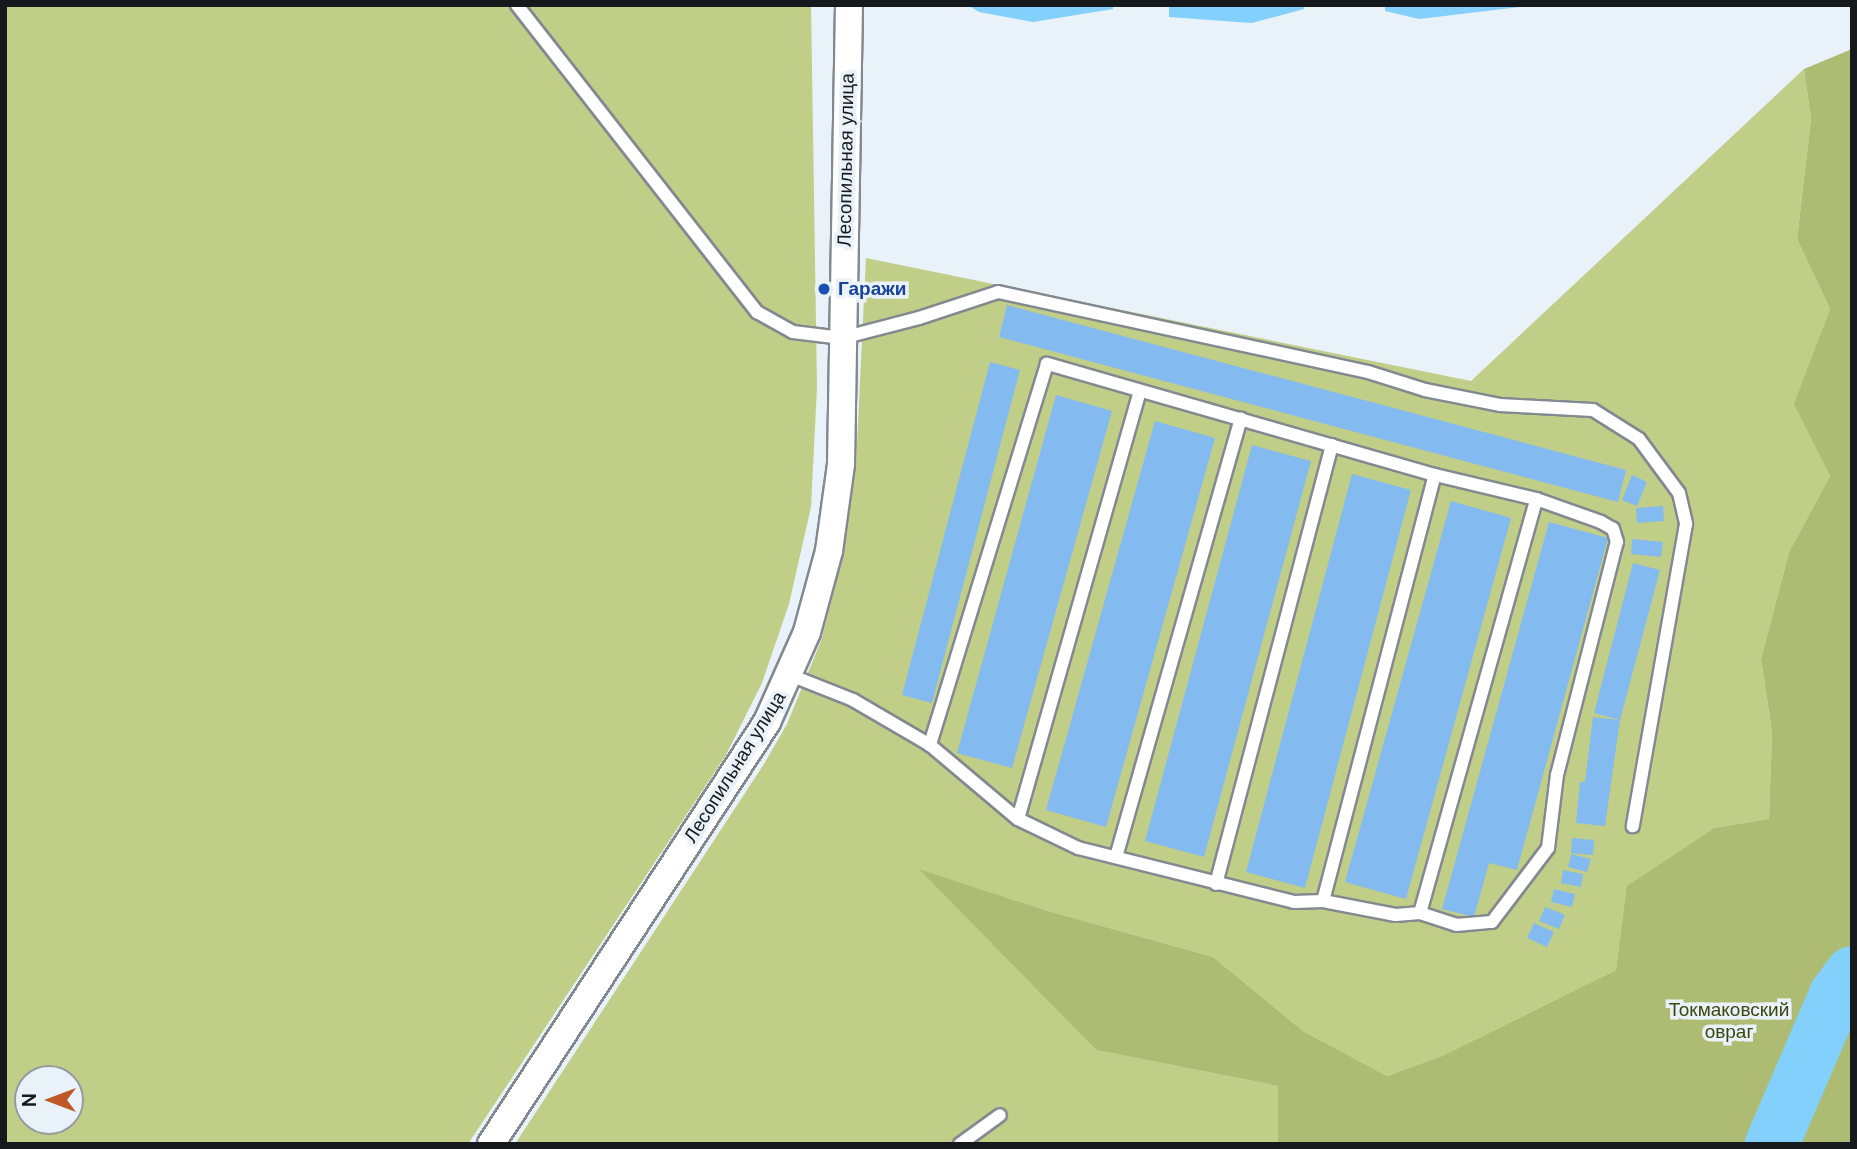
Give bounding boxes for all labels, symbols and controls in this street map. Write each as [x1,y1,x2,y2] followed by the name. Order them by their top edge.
[833,73,859,247] street label: Лесопильная улица
[838,278,906,300] place label: Гаражи
[816,281,832,297] marker: Гаражи
[679,687,791,847] street label: Лесопильная улица
[1669,999,1789,1043] park label: Токмаковский овраг
[14,1065,84,1135] north arrow
[17,1093,42,1107] text: N

